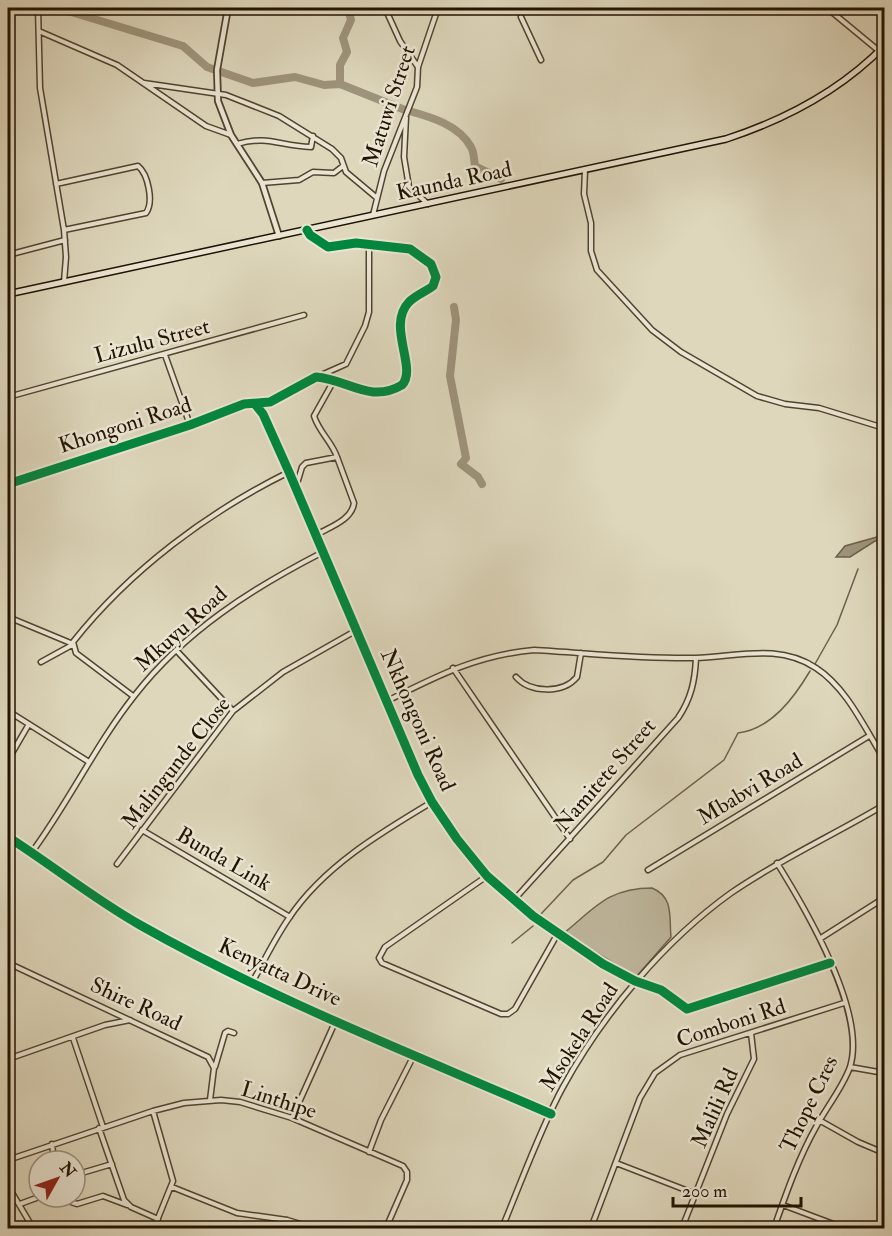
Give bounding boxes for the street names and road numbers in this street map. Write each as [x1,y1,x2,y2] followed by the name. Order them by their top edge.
[356,42,422,170] street label: Matuwi Street
[394,155,515,207] street label: Kaunda Road
[91,312,213,370] street label: Lizulu Street
[55,390,195,460] street label: Khongoni Road
[129,580,233,678] street label: Mkuyu Road
[374,644,462,796] street label: Nkhongoni Road
[116,691,236,835] street label: Malingunde Close
[548,712,662,838] street label: Namitete Street
[692,747,808,831] street label: Mbabvi Road
[171,821,277,898] street label: Bunda Link
[214,931,346,1013] street label: Kenyatta Drive
[86,971,186,1037] street label: Shire Road
[534,977,625,1097] street label: Msokela Road
[673,992,789,1054] street label: Comboni Rd
[774,1051,845,1157] street label: Thope Cres
[685,1064,745,1152] street label: Malili Rd
[237,1075,320,1126] street label: Linthipe

